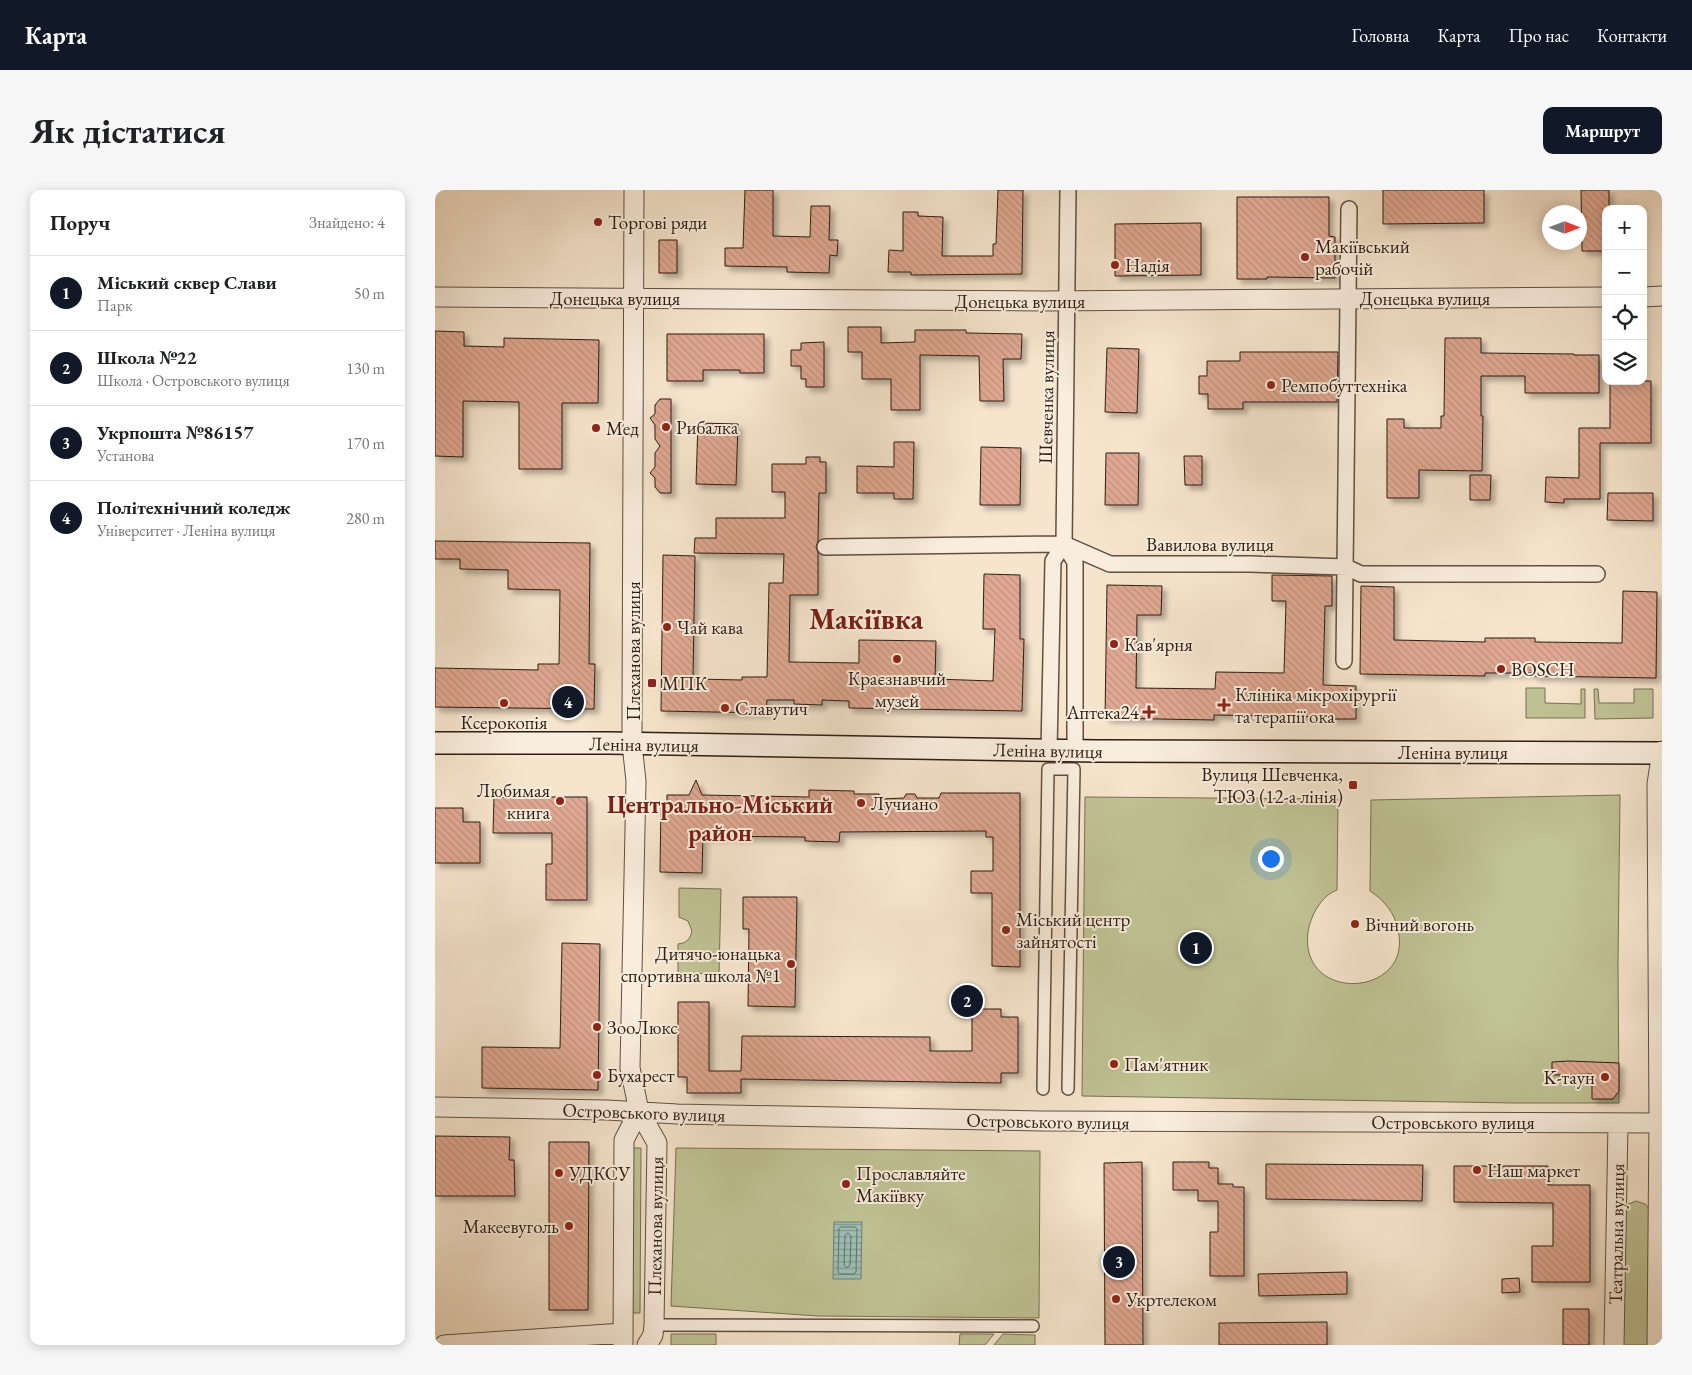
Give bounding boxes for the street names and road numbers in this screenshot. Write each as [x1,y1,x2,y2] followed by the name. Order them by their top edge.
[550,286,681,311] street label: Донецька вулиця
[1360,286,1491,311] street label: Донецька вулиця
[955,289,1086,314] street label: Донецька вулиця
[1033,329,1060,464] street label: Шевченка вулиця
[1146,532,1274,557] street label: Вавилова вулиця
[621,581,646,721] street label: Плеханова вулиця
[589,731,700,758] street label: Леніна вулиця
[993,737,1104,764] street label: Леніна вулиця
[1398,740,1508,765] street label: Леніна вулиця
[562,1097,727,1128] street label: Островського вулиця
[966,1108,1130,1135] street label: Островського вулиця
[1371,1110,1535,1135] street label: Островського вулиця
[642,1156,669,1296] street label: Плеханова вулиця
[1603,1163,1630,1305] street label: Театральна вулиця

